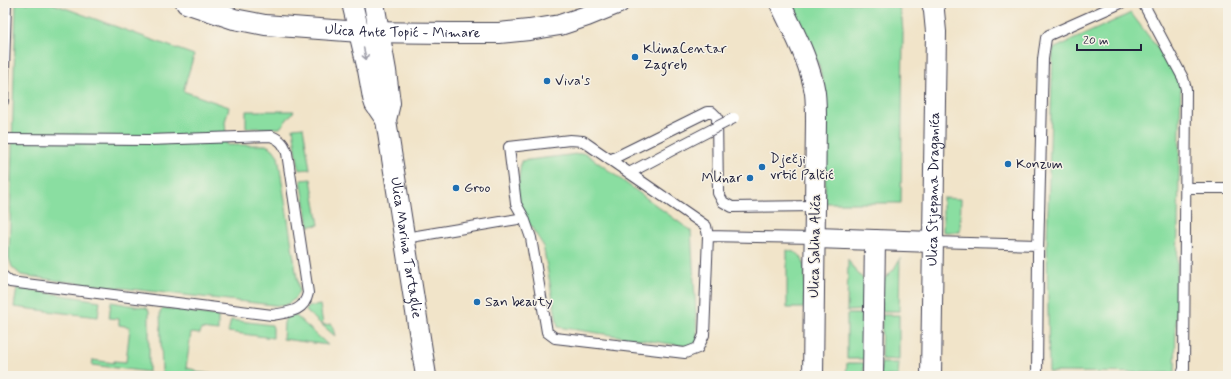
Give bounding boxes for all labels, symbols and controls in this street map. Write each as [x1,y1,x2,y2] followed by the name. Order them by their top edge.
[324,20,481,42] street label: Ulica Ante Topić - Mimare
[1077,26,1141,52] scale bar
[1083,33,1109,49] text: 20 m
[643,40,727,76] place label: KlimaCentar Zagreb
[361,48,369,61] one-way arrow
[630,52,640,62] marker: KlimaCentar Zagreb
[555,72,590,90] place label: Viva's
[542,76,552,86] marker: Viva's
[924,112,944,266] street label: Ulica Stjepana Draganića
[770,150,834,184] place label: Dječji vrtić Palčić
[1016,155,1063,173] place label: Konzum
[1003,159,1013,169] marker: Konzum
[757,162,767,172] marker: Dječji vrtić Palčić
[701,169,742,187] place label: Mlinar
[745,173,755,183] marker: Mlinar
[386,176,426,320] street label: Ulica Marina Tartaglie
[464,179,490,197] place label: Groo
[451,183,461,193] marker: Groo
[805,194,825,298] street label: Ulica Saliha Alića
[485,293,553,311] place label: San beauty
[472,297,482,307] marker: San beauty

